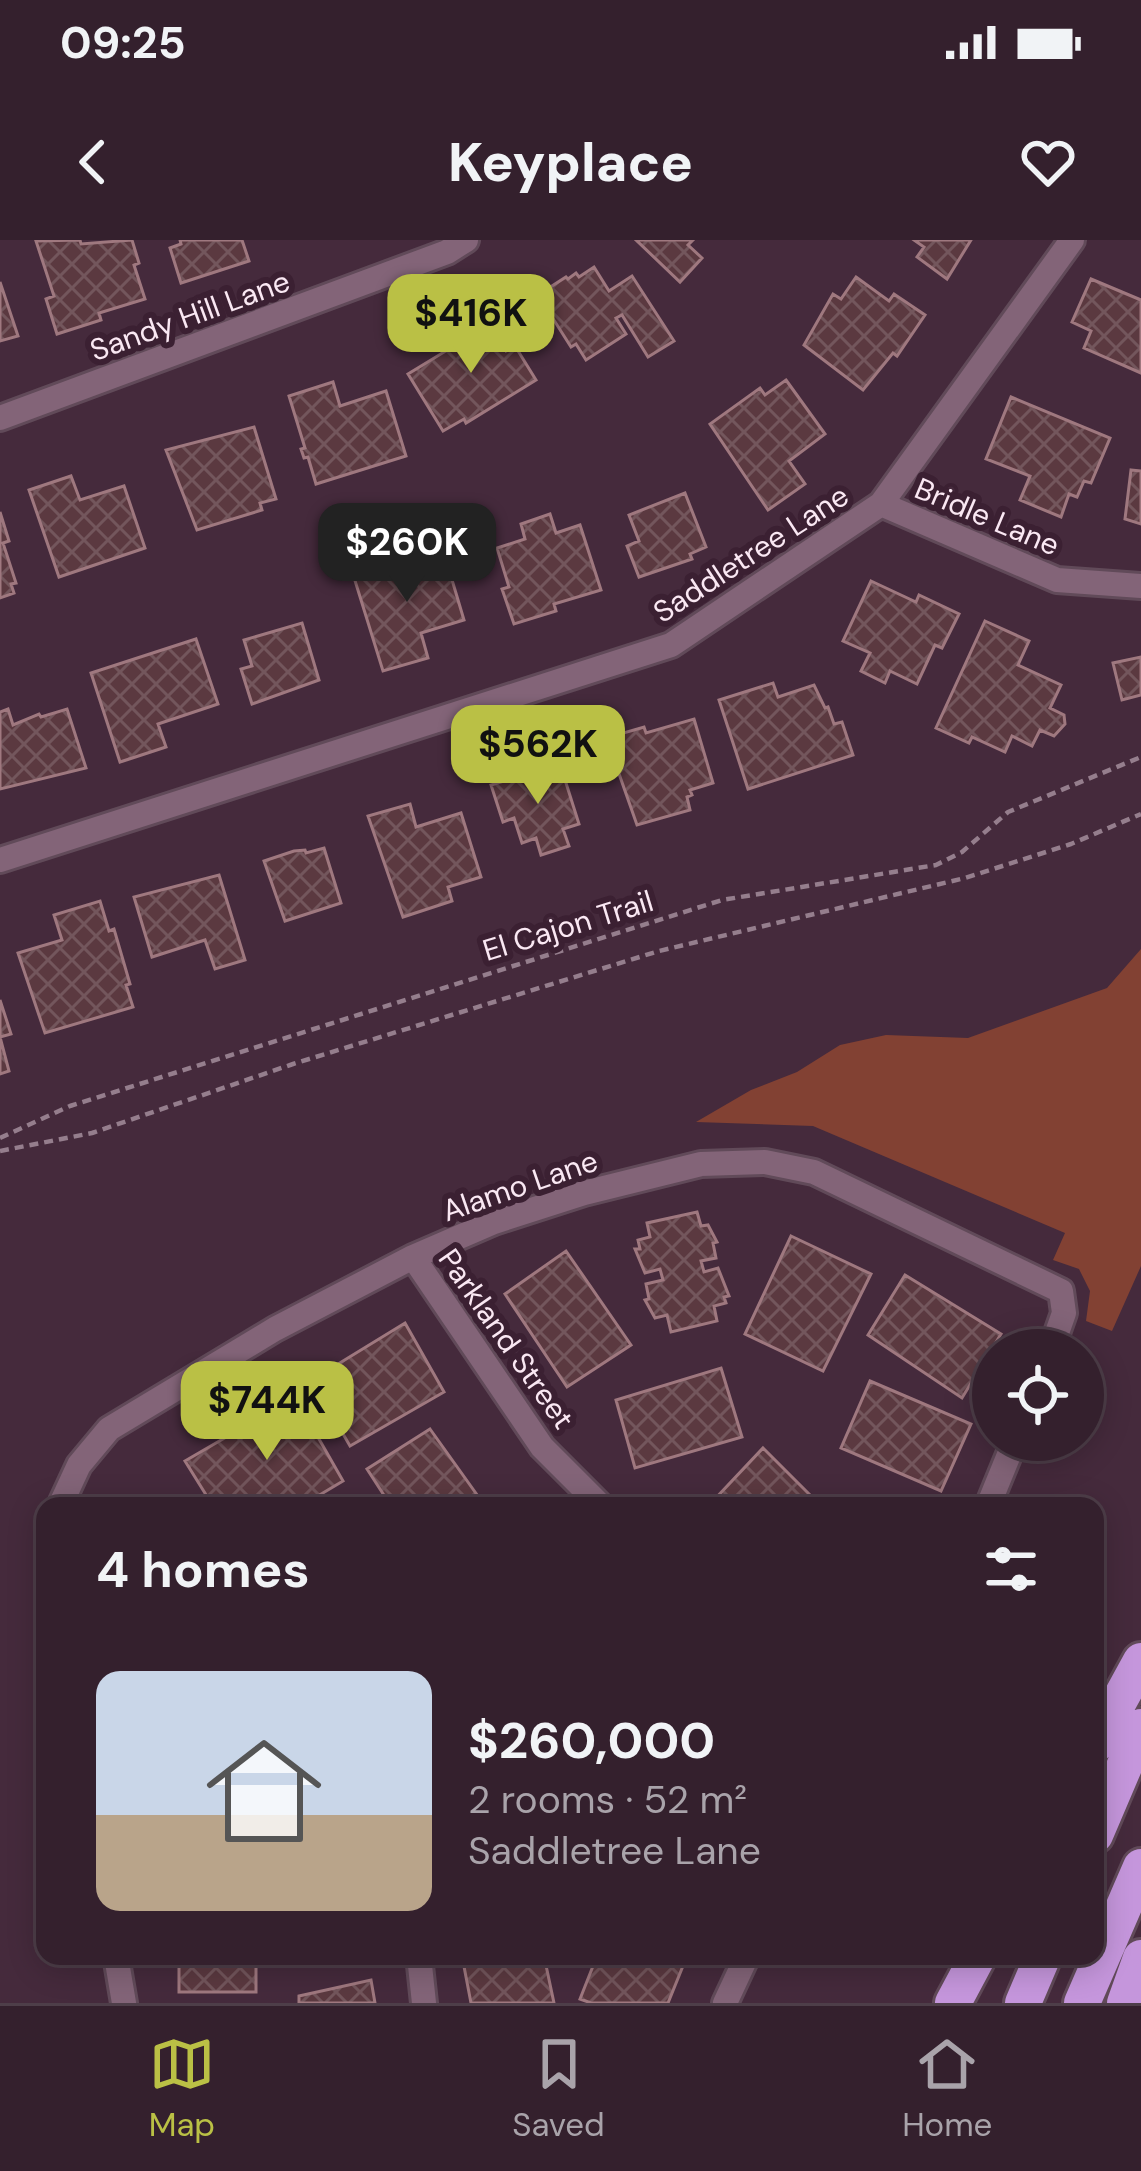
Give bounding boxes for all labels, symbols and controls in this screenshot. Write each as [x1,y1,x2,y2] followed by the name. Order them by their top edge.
[60,13,186,72] text: 09:25
[448,127,693,198] text: Keyplace
[60,129,126,195] icon: back
[1015,129,1081,195] icon: heart
[85,261,295,370] street label: Sandy Hill Lane
[387,274,555,376] pin: $416K
[414,287,528,338] text: $416K
[909,469,1065,564] street label: Bridle Lane
[646,476,856,631] street label: Saddletree Lane
[323,503,491,605] pin: $260K
[345,516,469,567] text: $260K
[454,705,622,807] pin: $562K
[478,718,598,769] text: $562K
[478,881,658,970] street label: El Cajon Trail
[437,1141,603,1230] street label: Alamo Lane
[430,1241,583,1436] street label: Parkland Street
[972,1329,1104,1461] map controls
[972,1329,1104,1461] button: locate
[183,1361,351,1463] pin: $744K
[208,1374,326,1425] text: $744K
[96,1536,310,1603] text: 4 homes
[978,1536,1044,1602] icon: filters
[468,1707,715,1774] text: $260,000
[192,1719,336,1863] icon: home
[468,1774,747,1825] text: 2 rooms · 52 m²
[468,1825,761,1876] text: Saddletree Lane
[149,2031,215,2146] tab: Map
[512,2031,605,2146] tab: Saved
[902,2031,992,2146] tab: Home

